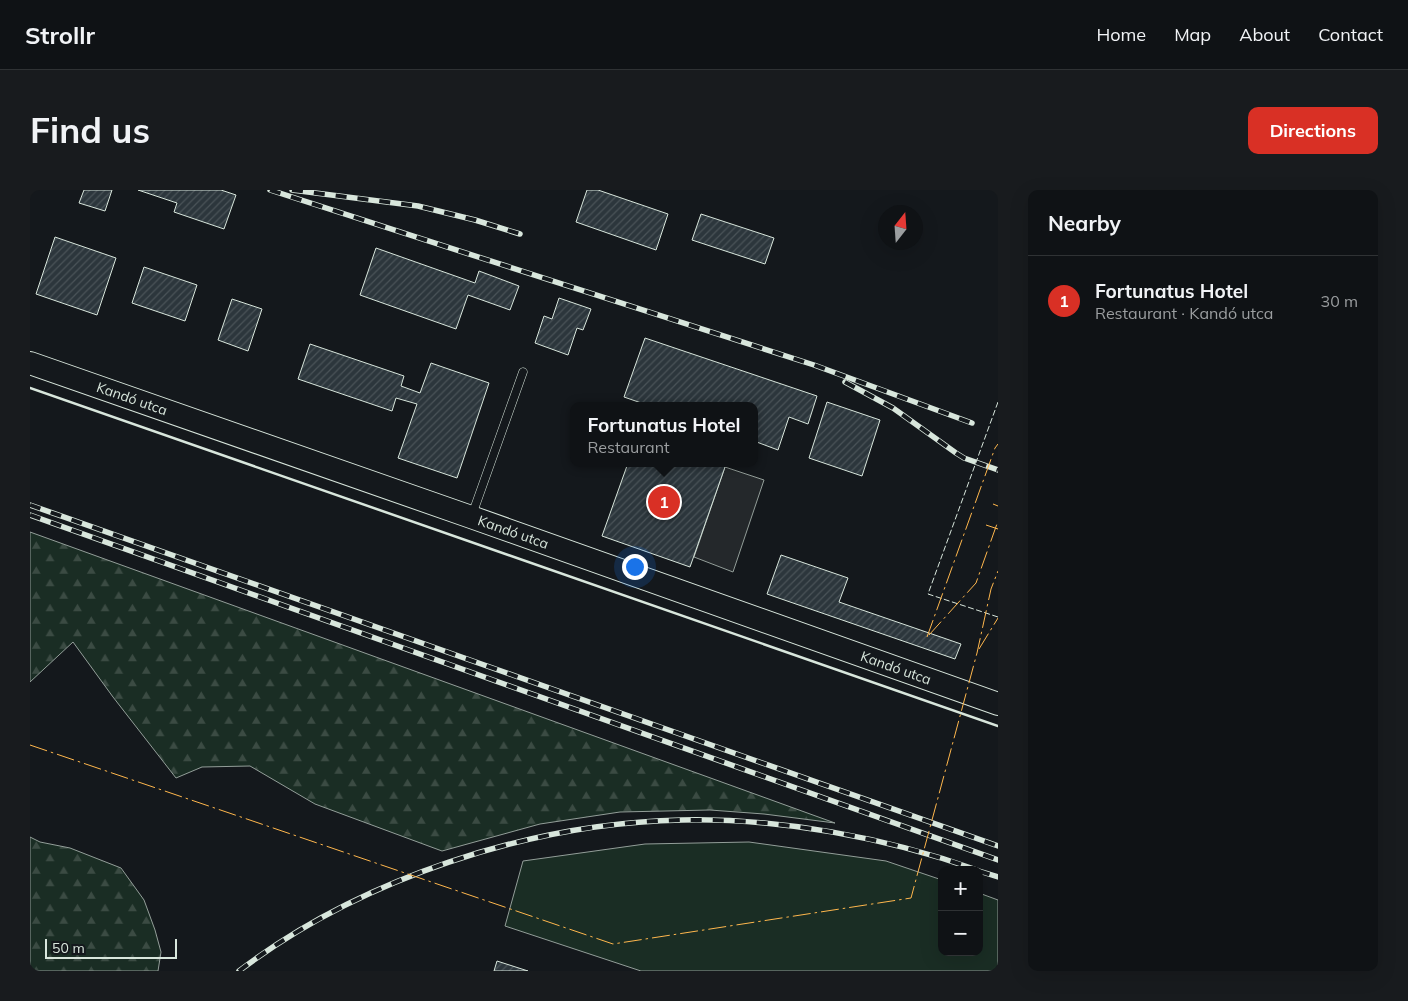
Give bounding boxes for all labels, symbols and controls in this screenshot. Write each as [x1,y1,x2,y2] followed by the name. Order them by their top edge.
[25,20,95,50] text: Strollr
[1096,23,1146,46] text: Home
[1174,23,1211,46] text: Map
[1239,23,1290,46] text: About
[1318,23,1383,46] text: Contact
[1248,107,1378,154] button: Directions
[30,108,150,152] text: Find us
[878,205,923,250] north arrow
[1048,210,1121,236] text: Nearby
[1095,279,1248,303] text: Fortunatus Hotel
[1059,291,1069,311] text: 1
[1321,291,1358,311] text: 30 m
[1095,303,1273,323] text: Restaurant · Kandó utca
[94,378,170,419] street label: Kandó utca
[570,402,758,467] popup
[587,413,741,437] text: Fortunatus Hotel
[587,437,670,457] text: Restaurant
[648,483,680,521] pin: 1
[476,511,551,553] street label: Kandó utca
[622,554,648,580] your location
[858,647,934,689] street label: Kandó utca
[938,866,983,956] map controls
[938,866,983,911] button: +
[938,911,983,956] button: −
[45,936,178,959] scale bar
[52,939,85,957] text: 50 m

